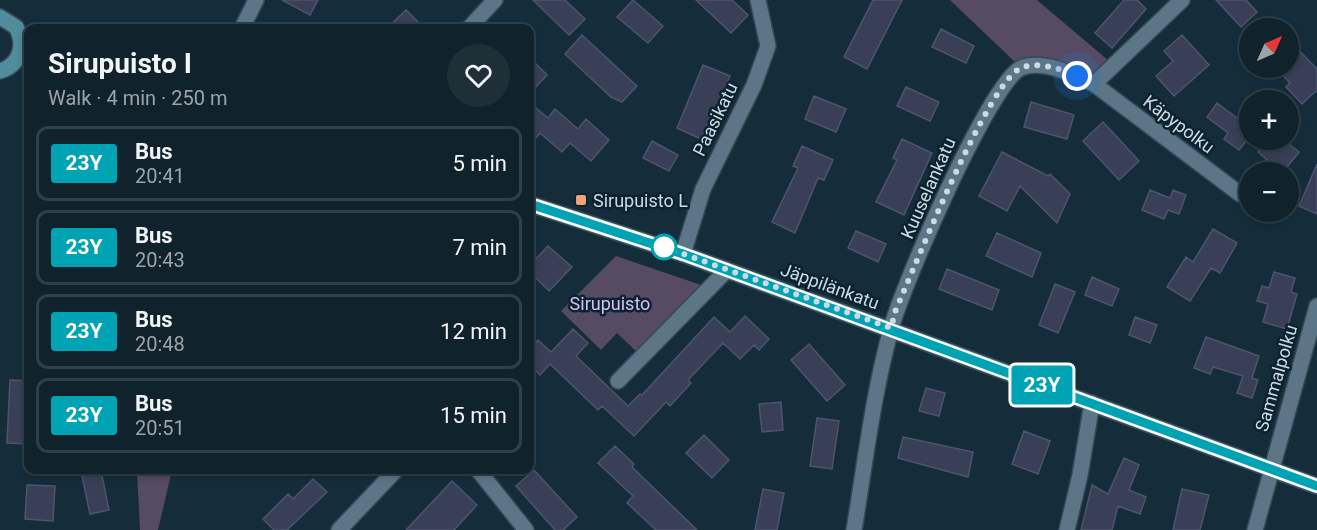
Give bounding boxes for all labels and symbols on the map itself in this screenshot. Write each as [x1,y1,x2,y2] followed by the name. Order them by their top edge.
[1239,18,1299,78] north arrow
[1062,61,1092,91] your location
[688,79,742,159] street label: Paasikatu
[1139,91,1219,157] street label: Käpypolku
[896,134,960,242] street label: Kuuselankatu
[593,190,688,211] place label: Sirupuisto L
[574,193,588,207] marker: Sirupuisto L
[651,234,677,260] unlabelled marker
[778,258,882,314] street label: Jäppilänkatu
[570,293,650,314] park label: Sirupuisto
[1251,322,1301,434] street label: Sammalpolku
[1008,366,1076,404] line badge: 23Y

